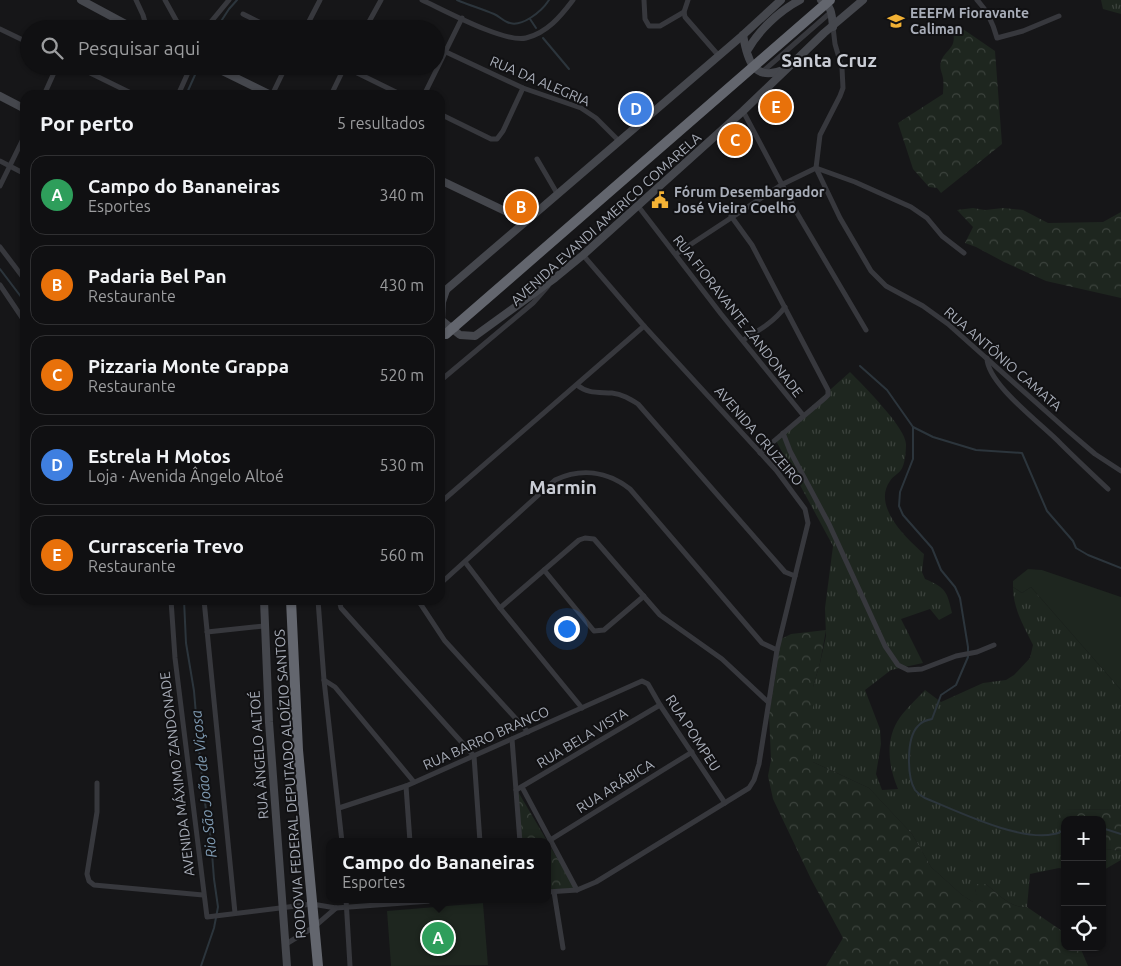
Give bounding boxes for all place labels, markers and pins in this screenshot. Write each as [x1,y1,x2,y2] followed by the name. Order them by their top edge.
[910,5,1029,37] place label: EEEFM Fioravante Caliman
[886,11,906,31] school or university icon: EEEFM Fioravante Caliman
[760,88,792,126] pin: E
[620,90,652,128] pin: D
[719,121,751,159] pin: C
[674,184,825,216] place label: Fórum Desembargador José Vieira Coelho
[505,188,537,226] pin: B
[650,190,670,210] public building icon: Fórum Desembargador José Vieira Coelho
[422,919,454,957] pin: A

